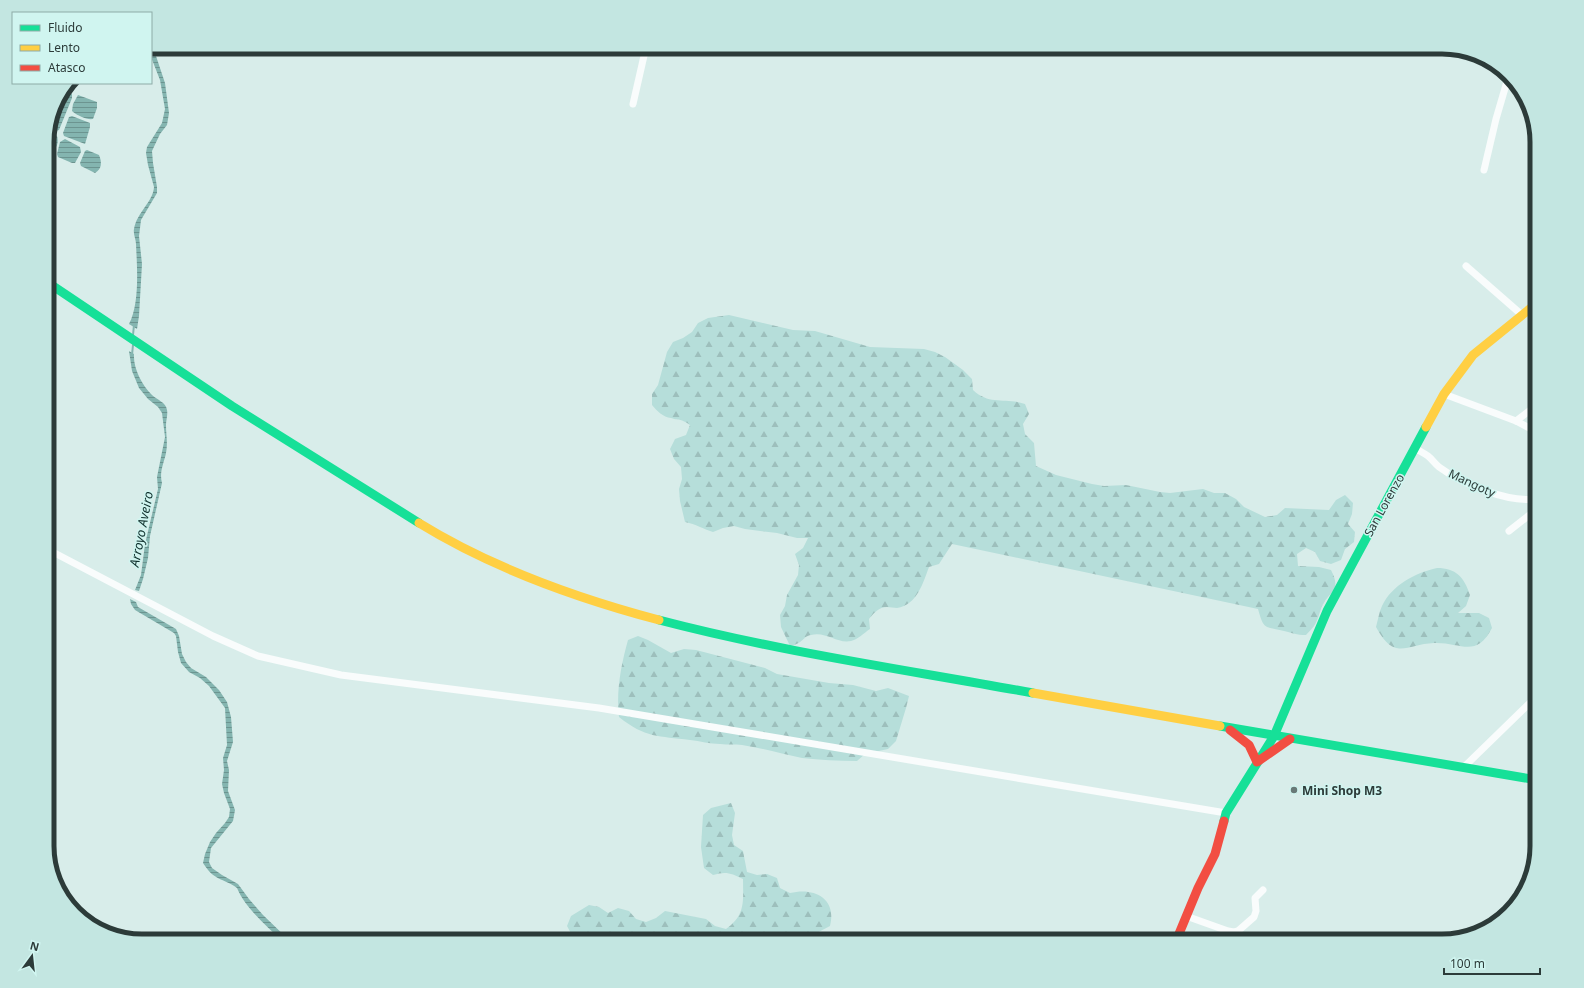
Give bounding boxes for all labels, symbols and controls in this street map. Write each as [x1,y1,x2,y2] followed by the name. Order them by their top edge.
[12,12,152,84] legend
[48,19,82,36] text: Fluido
[48,39,80,56] text: Lento
[48,59,86,76] text: Atasco
[1446,465,1499,502] street label: Mangoty
[1360,471,1408,539] street label: San Lorenzo
[125,490,157,569] water label: Arroyo Aveiro
[1302,782,1382,799] place label: Mini Shop M3
[1289,785,1299,795] marker: Mini Shop M3
[12,936,52,976] north arrow
[28,937,41,954] text: N
[1444,950,1540,976] scale bar
[1450,955,1485,972] text: 100 m

